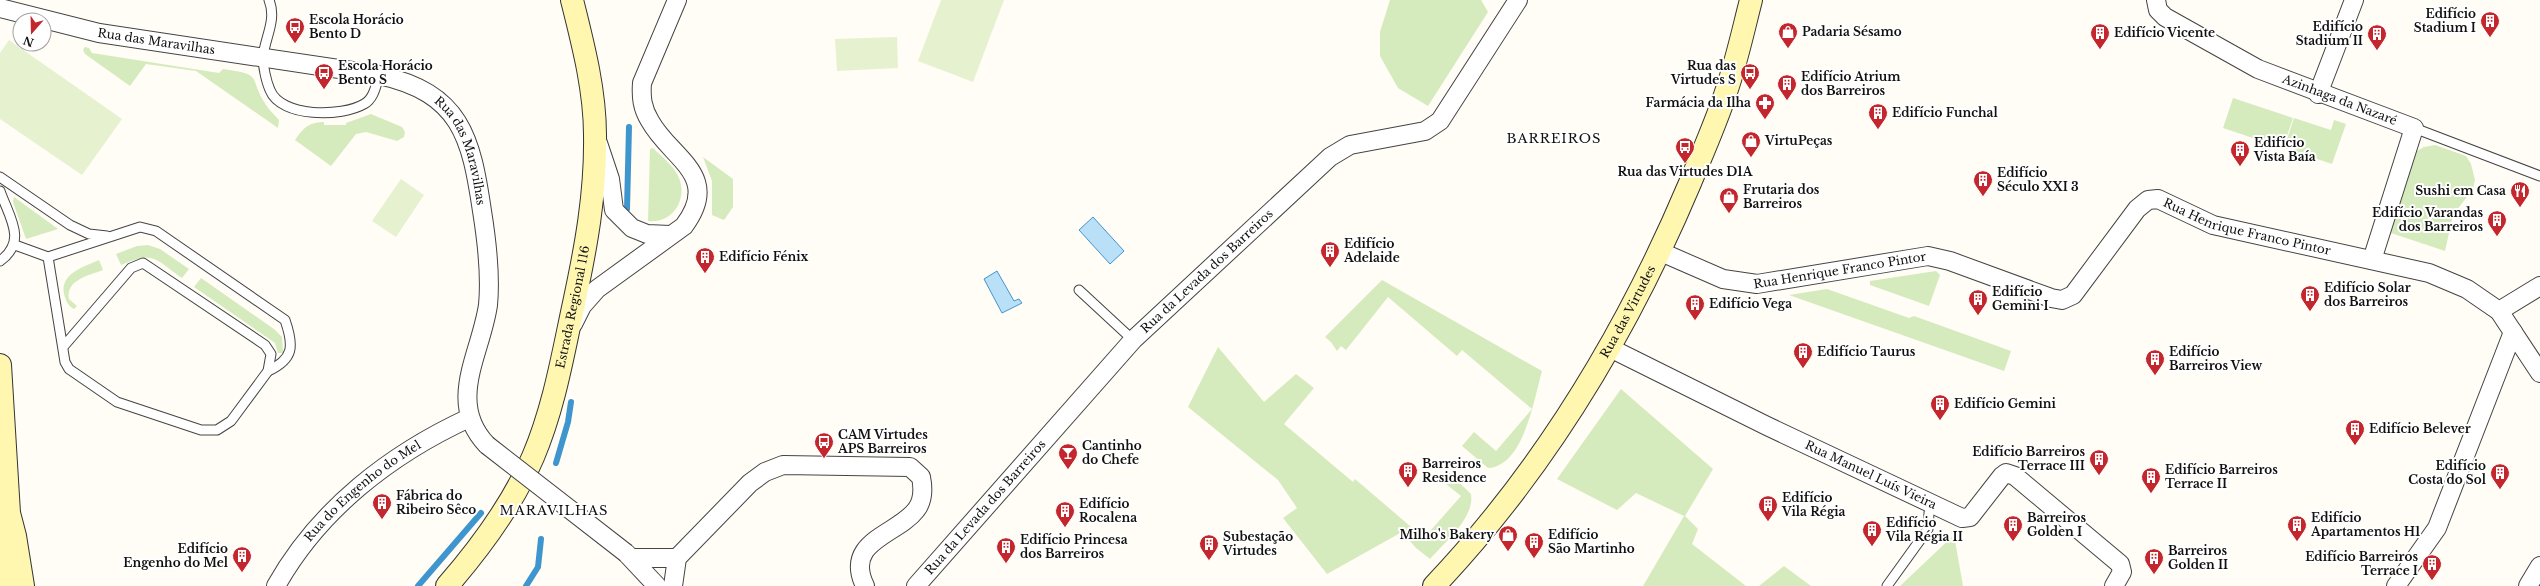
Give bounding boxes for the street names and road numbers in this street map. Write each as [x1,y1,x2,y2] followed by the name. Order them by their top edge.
[96,25,216,57] street label: Rua das Maravilhas
[2280,71,2399,128] street label: Azinhaga da Nazaré
[432,93,489,206] street label: Rua das Maravilhas
[2161,195,2333,258] street label: Rua Henrique Franco Pintor
[1137,206,1276,336] street label: Rua da Levada dos Barreiros
[552,244,592,370] street label: Estrada Regional 116
[1752,248,1927,291] street label: Rua Henrique Franco Pintor
[1597,263,1658,361] street label: Rua das Virtudes
[922,436,1049,578] street label: Rua da Levada dos Barreiros
[301,437,423,544] street label: Rua do Engenho do Mel
[1803,437,1940,512] street label: Rua Manuel Luís Vieira

